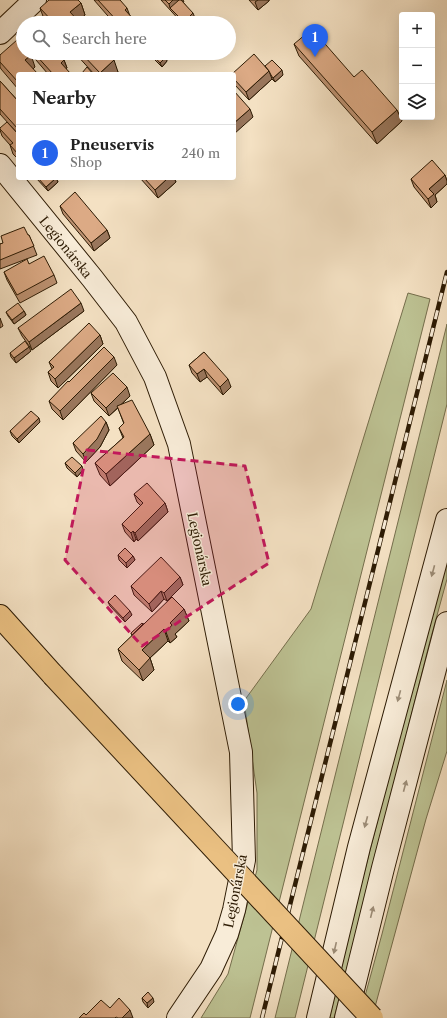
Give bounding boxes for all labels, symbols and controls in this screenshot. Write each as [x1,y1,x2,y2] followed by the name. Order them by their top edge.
[399,12,435,120] map controls
[399,12,435,48] button: +
[16,16,236,60] search box
[302,24,328,57] pin: 1
[30,27,52,49] icon: search
[62,29,147,48] text: Search here
[399,48,435,84] button: −
[399,84,435,120] button: layers
[32,88,96,108] text: Nearby
[70,135,154,154] text: Pneuservis
[42,145,48,161] text: 1
[181,145,220,161] text: 240 m
[70,154,102,170] text: Shop
[36,213,96,281] street label: Legionárska
[184,511,216,587] street label: Legionárska
[430,565,436,577] one-way arrow
[396,690,402,703] one-way arrow
[228,694,248,714] your location
[402,780,408,793] one-way arrow
[362,816,368,828] one-way arrow
[220,853,250,929] street label: Legionárska
[370,906,376,918] one-way arrow
[331,942,337,954] one-way arrow

